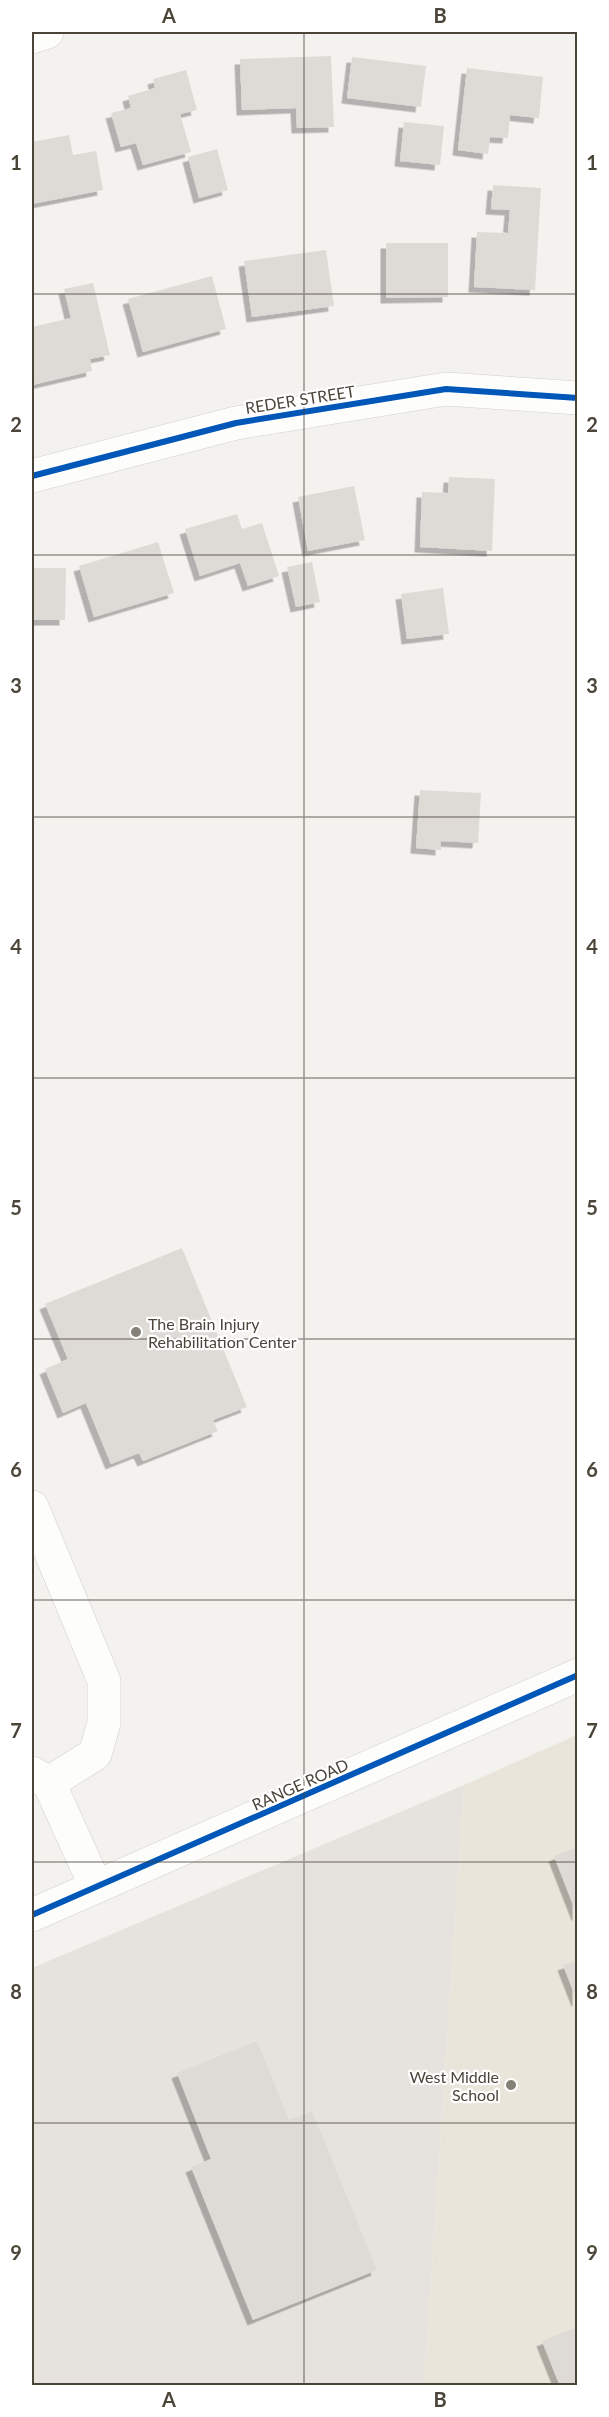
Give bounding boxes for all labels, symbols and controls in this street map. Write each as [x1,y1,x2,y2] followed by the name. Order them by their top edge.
[161,3,176,27] text: A
[433,3,447,27] text: B
[10,150,22,174] text: 1
[586,150,598,174] text: 1
[244,381,357,417] street label: REDER STREET
[10,412,22,436] text: 2
[586,412,598,436] text: 2
[10,673,22,697] text: 3
[586,673,598,697] text: 3
[10,934,22,958] text: 4
[586,934,598,958] text: 4
[10,1195,22,1219] text: 5
[586,1195,598,1219] text: 5
[148,1314,297,1351] place label: The Brain Injury Rehabilitation Center
[129,1325,143,1339] marker: The Brain Injury Rehabilitation Center
[10,1457,22,1481] text: 6
[586,1457,598,1481] text: 6
[10,1718,22,1742] text: 7
[586,1718,598,1742] text: 7
[249,1754,351,1814] street label: RANGE ROAD
[10,1979,22,2003] text: 8
[586,1979,598,2003] text: 8
[409,2067,499,2104] place label: West Middle School
[504,2078,518,2092] marker: West Middle School
[10,2240,22,2264] text: 9
[586,2240,598,2264] text: 9
[161,2387,176,2411] text: A
[433,2387,447,2411] text: B

